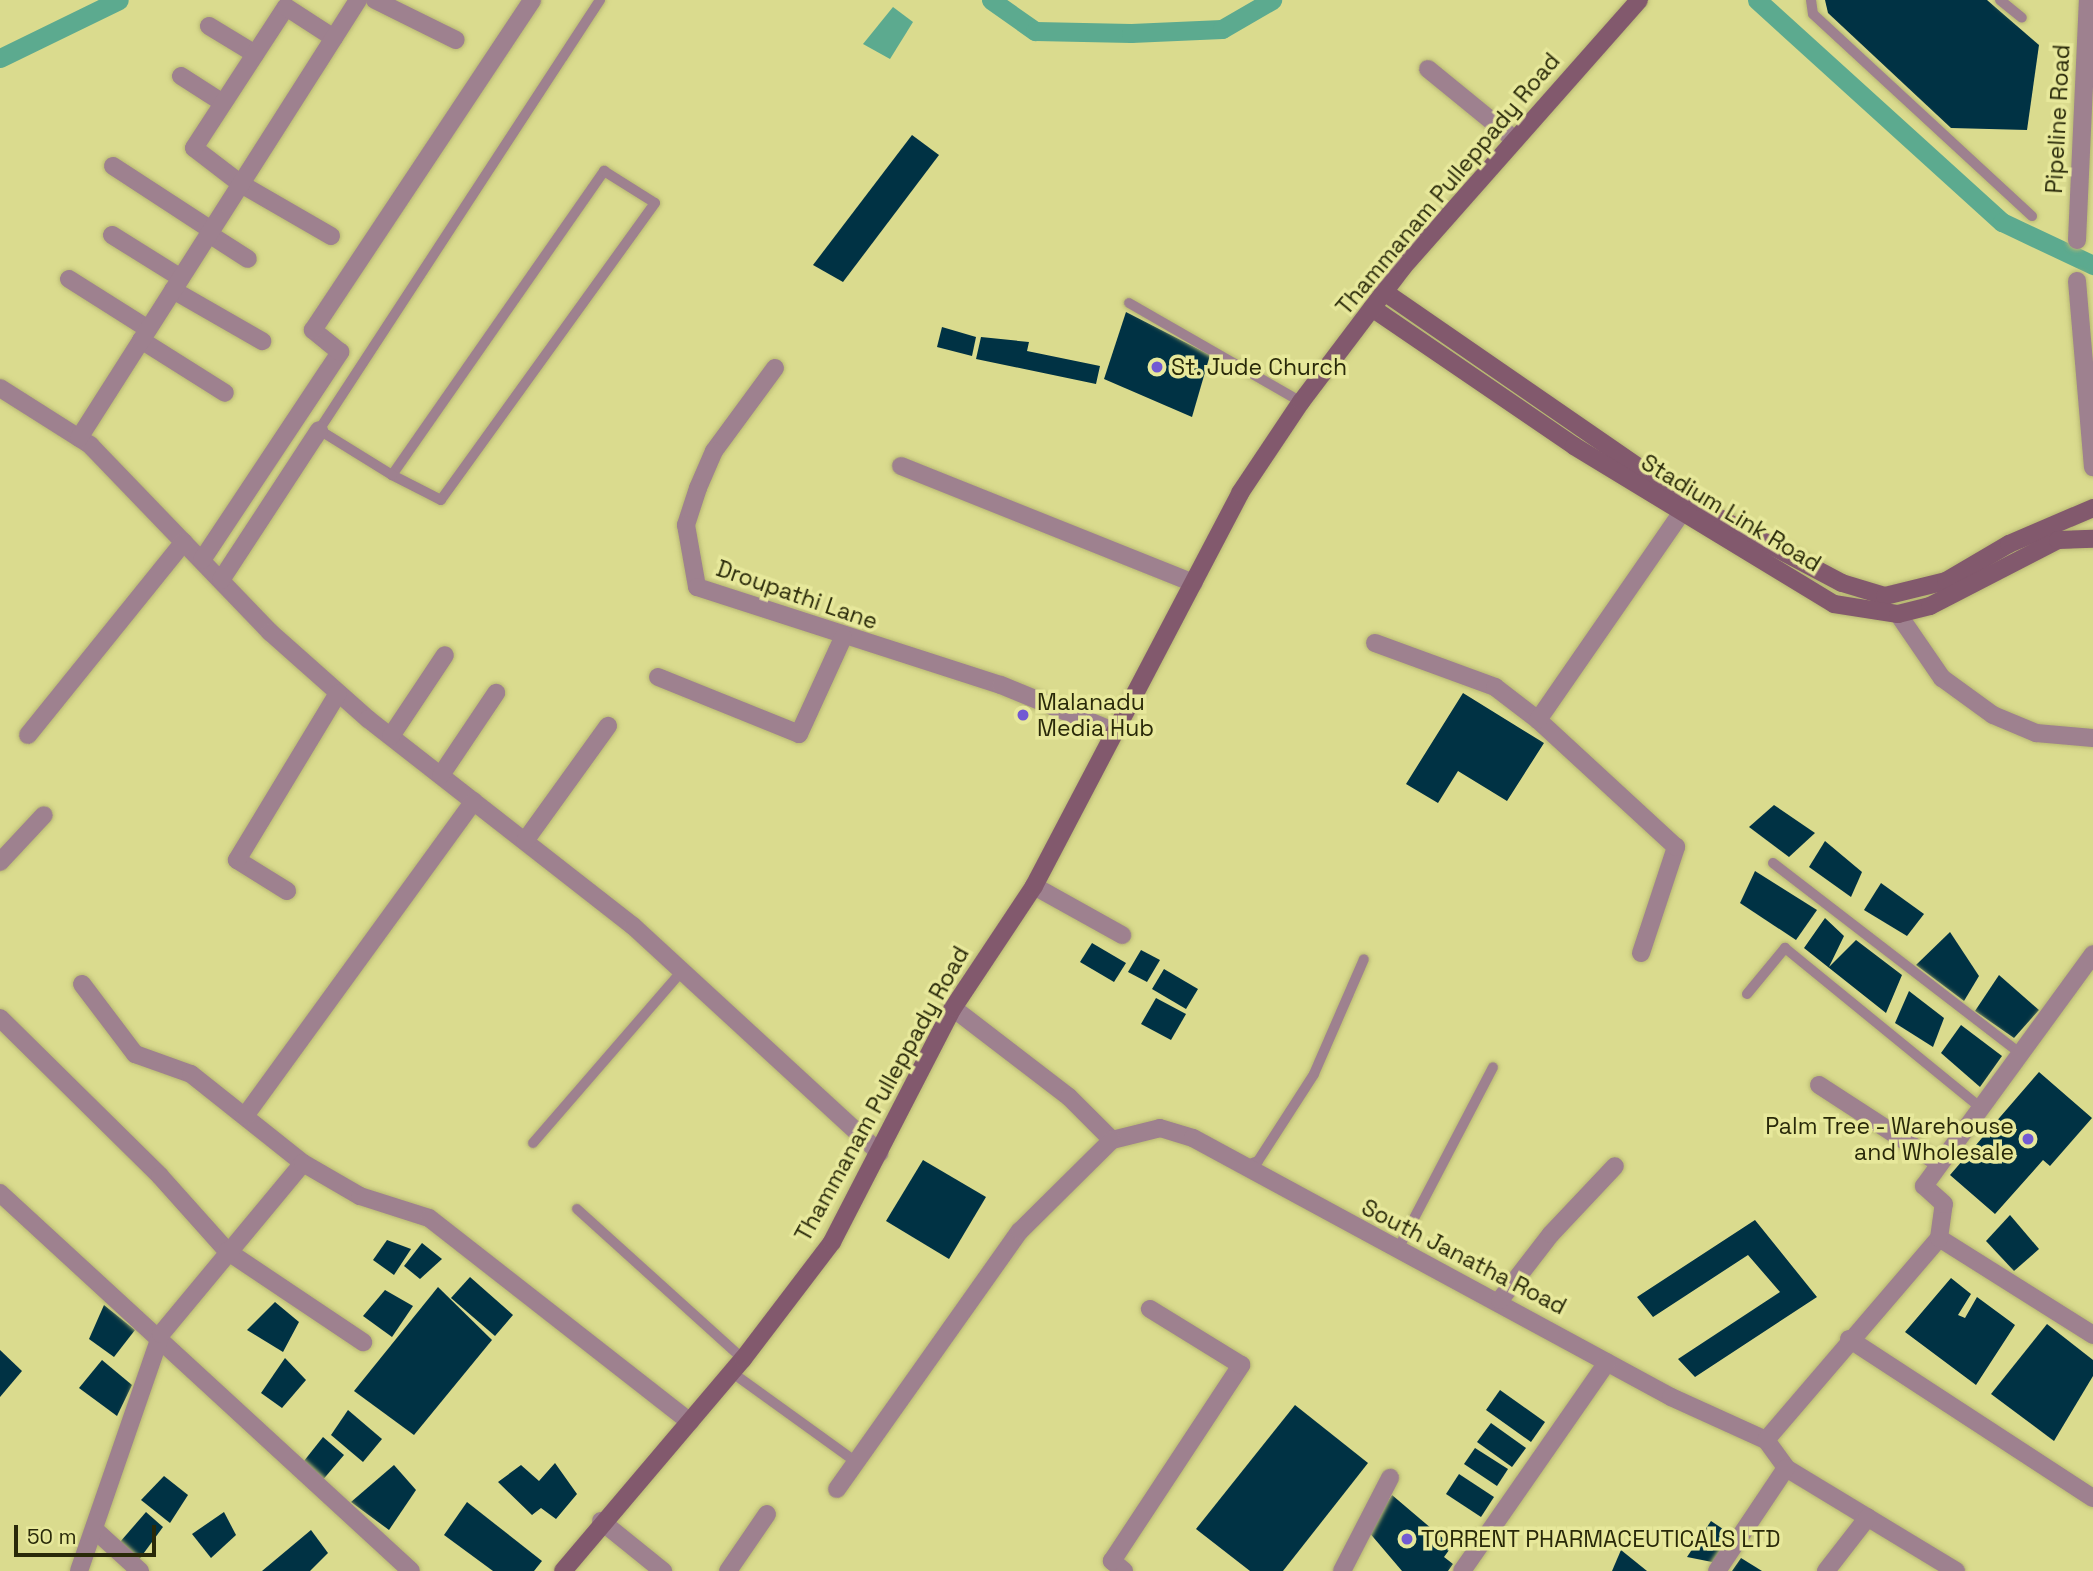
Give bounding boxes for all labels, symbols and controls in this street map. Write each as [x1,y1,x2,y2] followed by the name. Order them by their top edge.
[2040,44,2076,194] street label: Pipeline Road
[1330,47,1566,321] street label: Thammanam Pulleppady Road
[1171,353,1348,381] place label: St. Jude Church
[1149,359,1165,375] marker: St. Jude Church
[1636,448,1826,578] street label: Stadium Link Road
[713,554,881,636] street label: Droupathi Lane
[1037,688,1154,742] place label: Malanadu Media Hub
[1015,707,1031,723] marker: Malanadu Media Hub
[789,942,975,1246] street label: Thammanam Pulleppady Road
[1763,1112,2014,1166] place label: Palm Tree - Warehouse and Wholesale
[2020,1131,2036,1147] marker: Palm Tree - Warehouse and Wholesale
[1357,1193,1571,1321] street label: South Janatha Road
[18,1512,159,1556] scale bar
[27,1523,77,1550] text: 50 m
[1421,1525,1781,1553] place label: TORRENT PHARMACEUTICALS LTD
[1399,1531,1415,1547] marker: TORRENT PHARMACEUTICALS LTD

